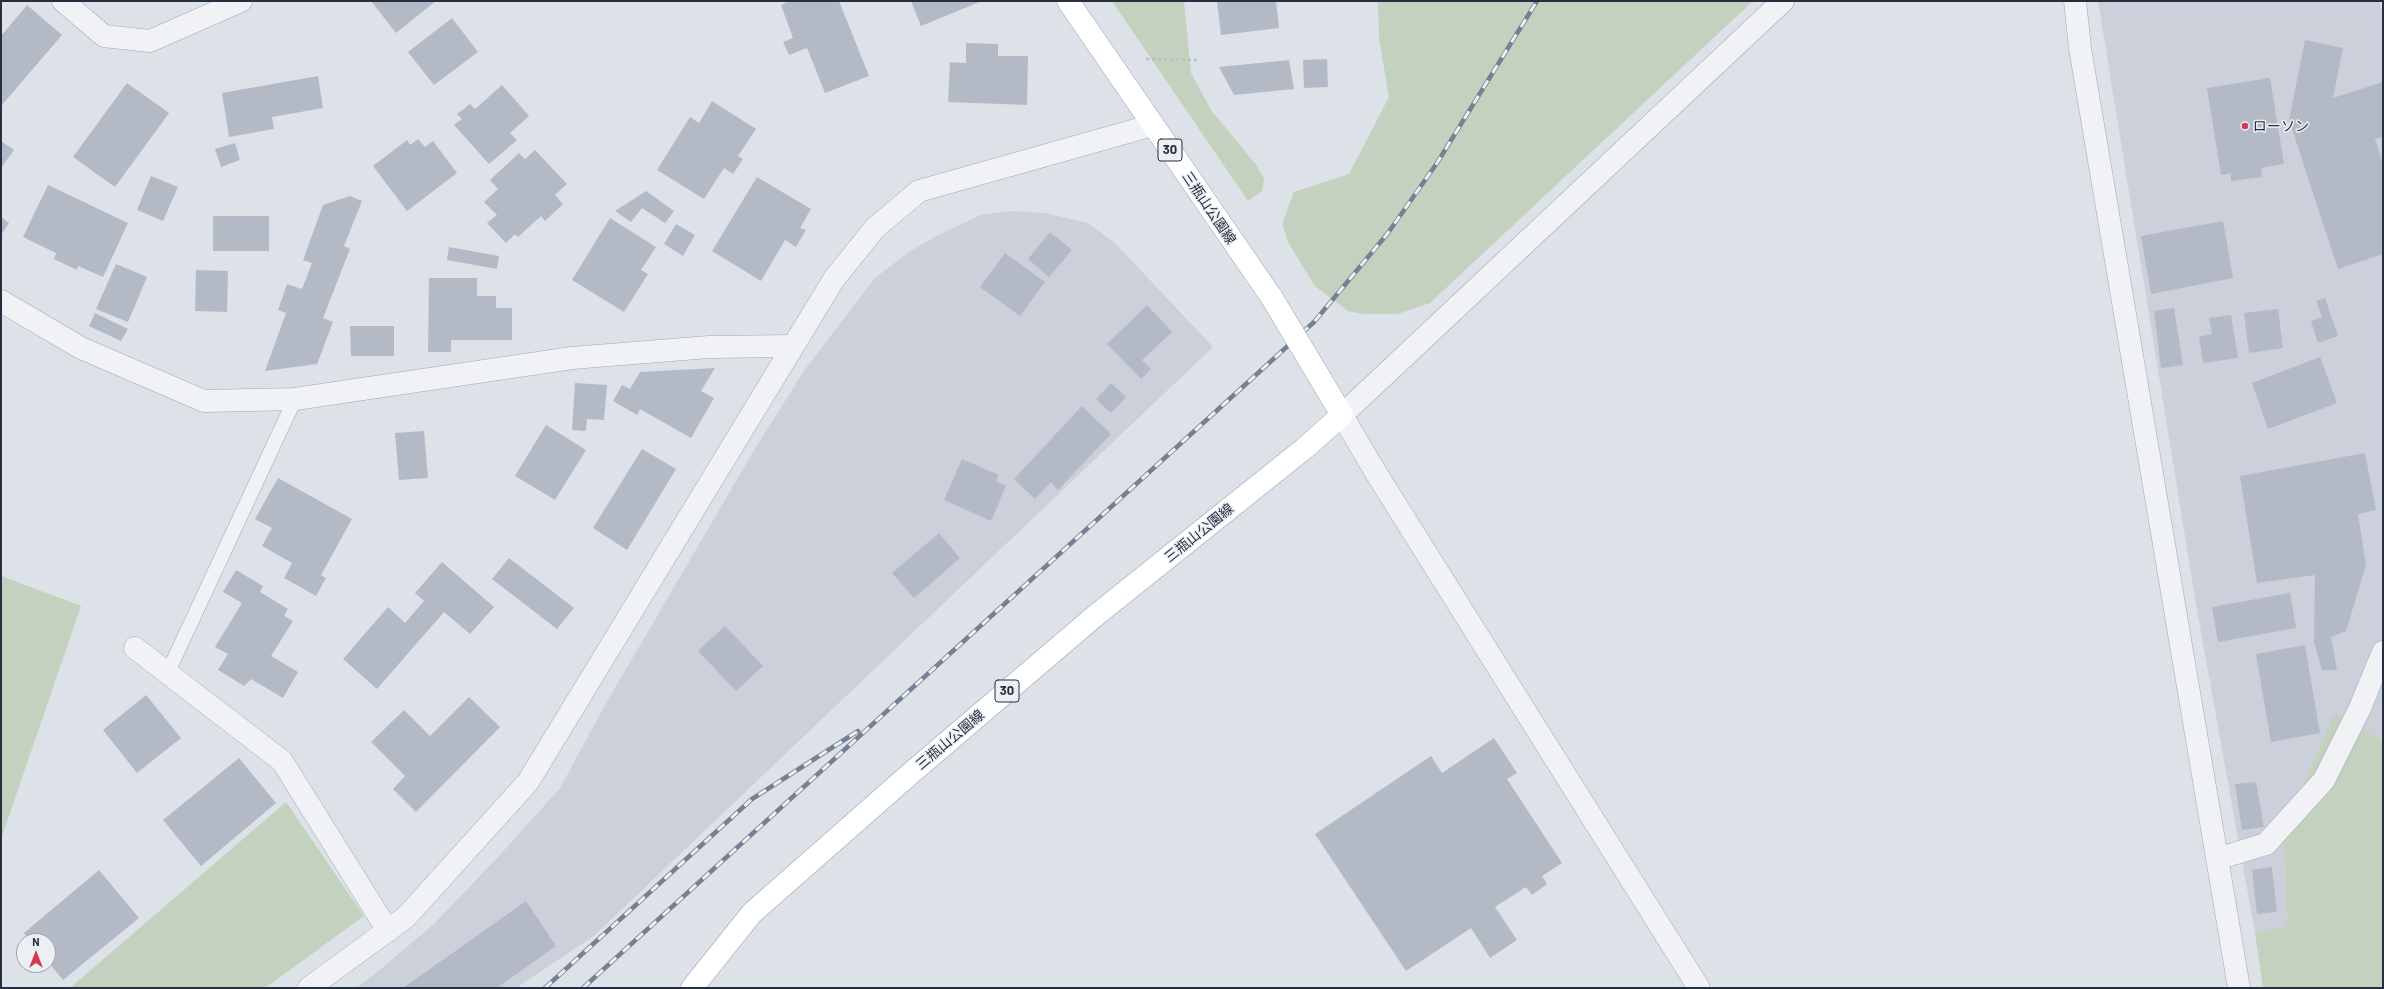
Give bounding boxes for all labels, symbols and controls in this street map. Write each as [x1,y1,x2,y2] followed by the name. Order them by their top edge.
[2253,118,2309,134] place label: ローソン
[2240,121,2250,131] marker: ローソン
[1158,139,1182,161] road number: 30
[1179,168,1239,248] street label: 三瓶山公園線
[1161,500,1237,566] street label: 三瓶山公園線
[995,680,1019,702] road number: 30
[912,707,988,773] street label: 三瓶山公園線
[16,933,56,973] north arrow
[32,935,40,948] text: N

